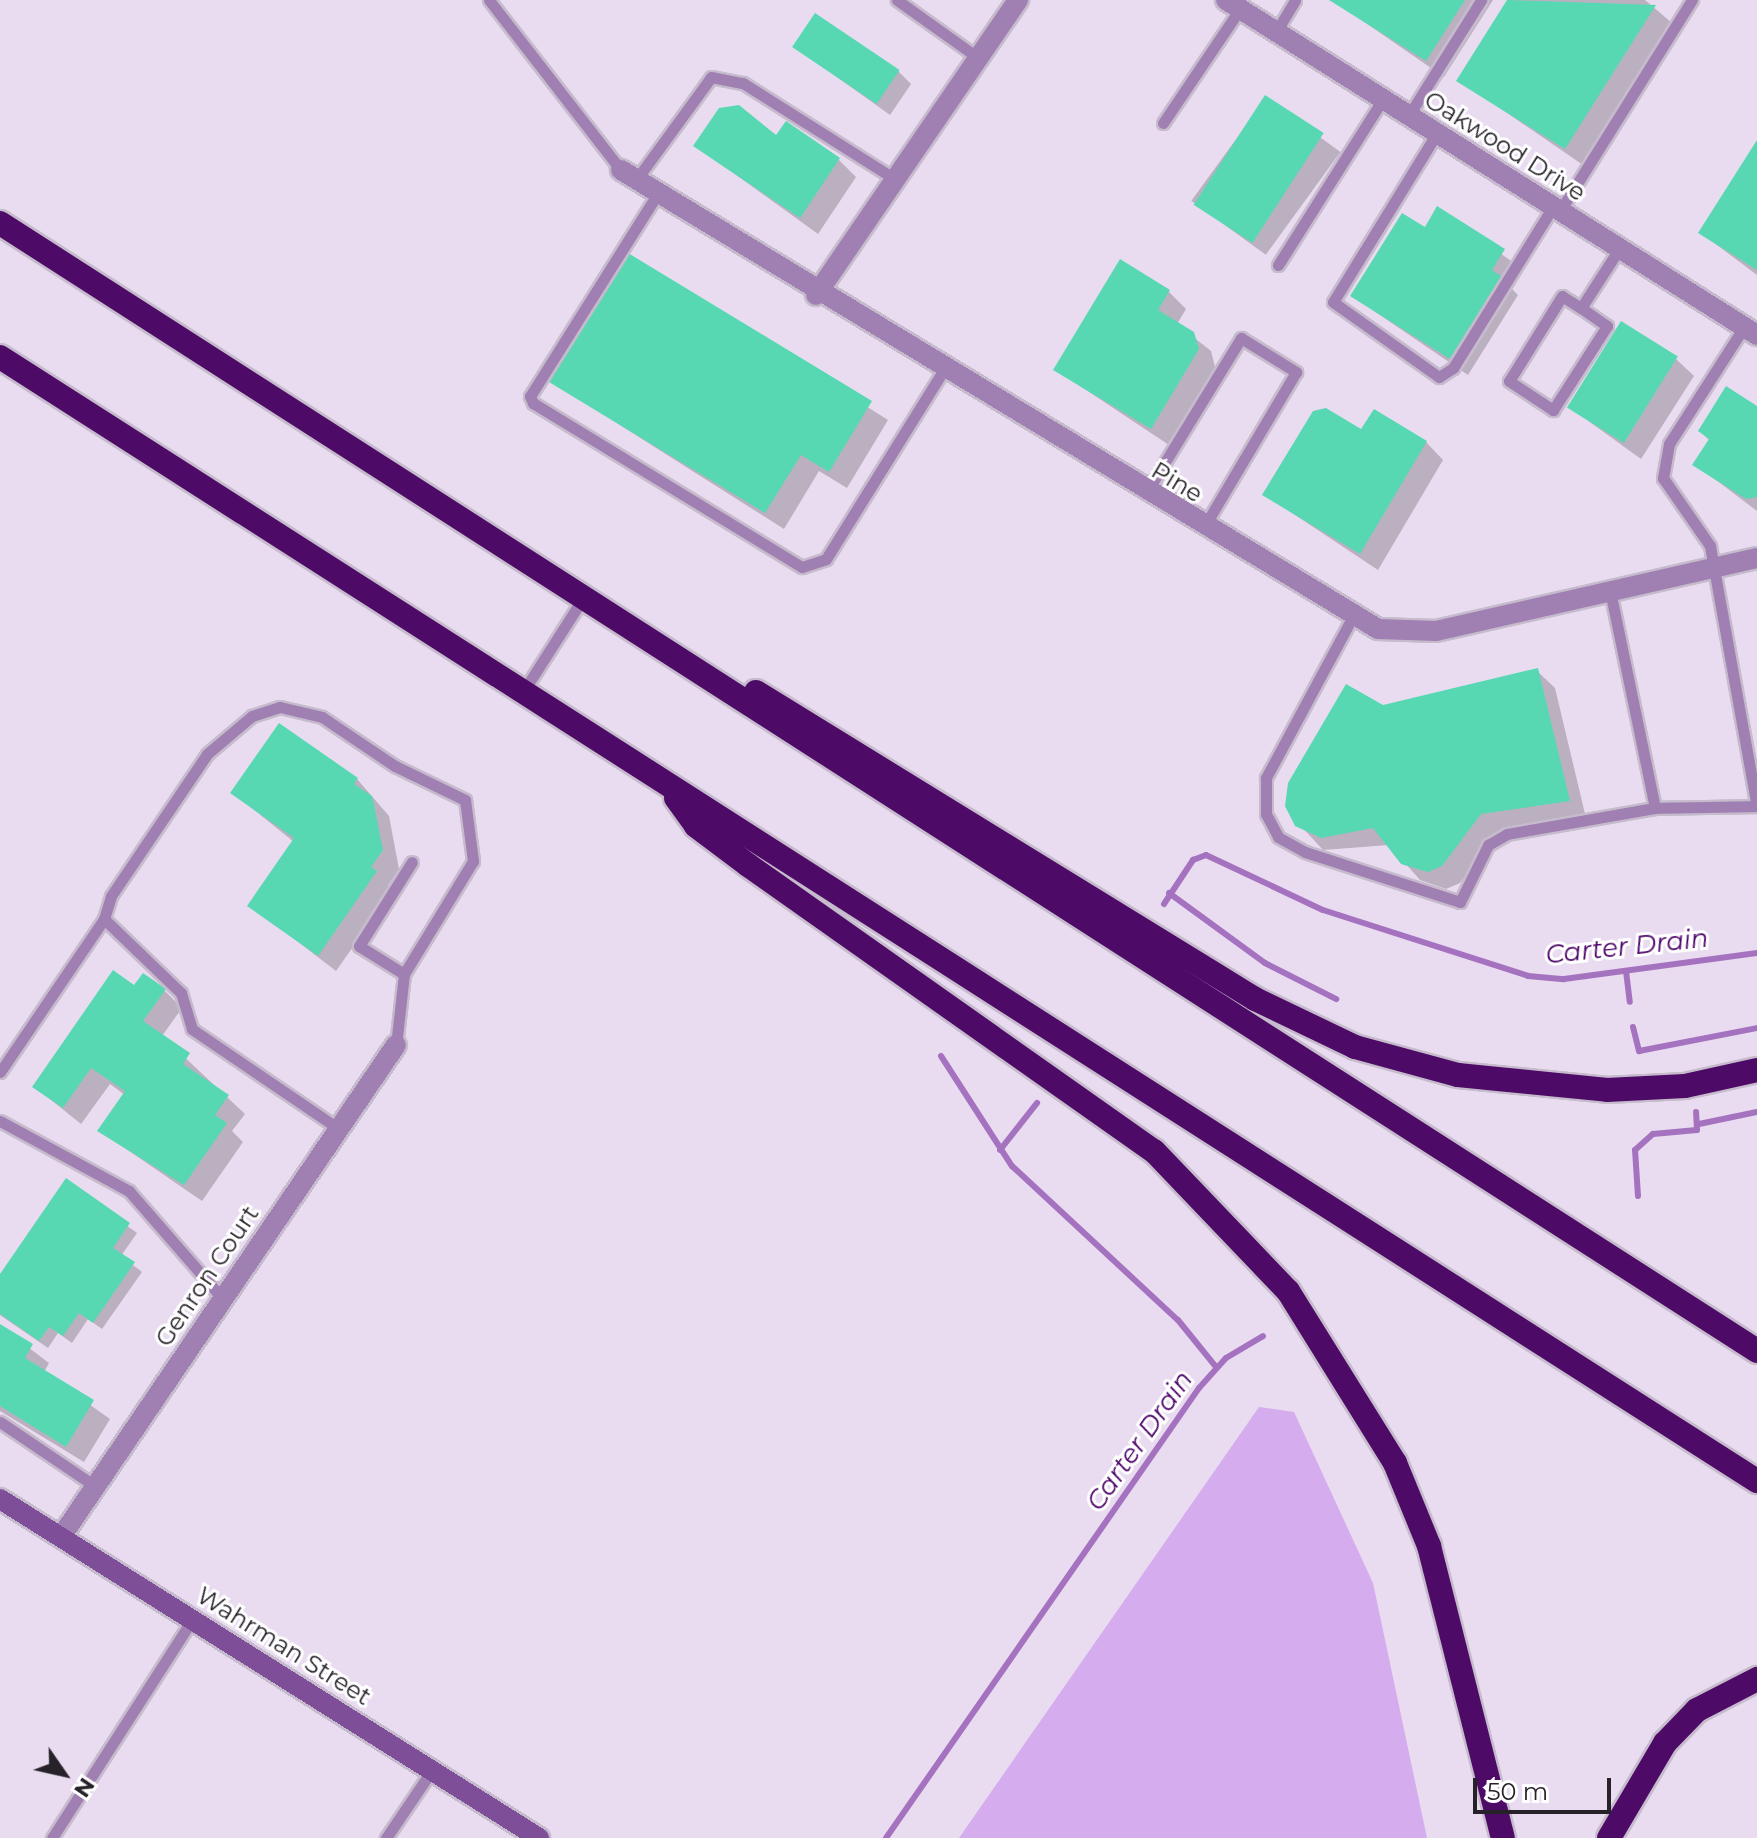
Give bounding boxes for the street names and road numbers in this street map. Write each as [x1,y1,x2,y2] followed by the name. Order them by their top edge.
[1419,85,1591,207] street label: Oakwood Drive
[1146,456,1208,508] street label: Pine
[149,1200,265,1352] street label: Genron Court
[192,1581,376,1711] street label: Wahrman Street

